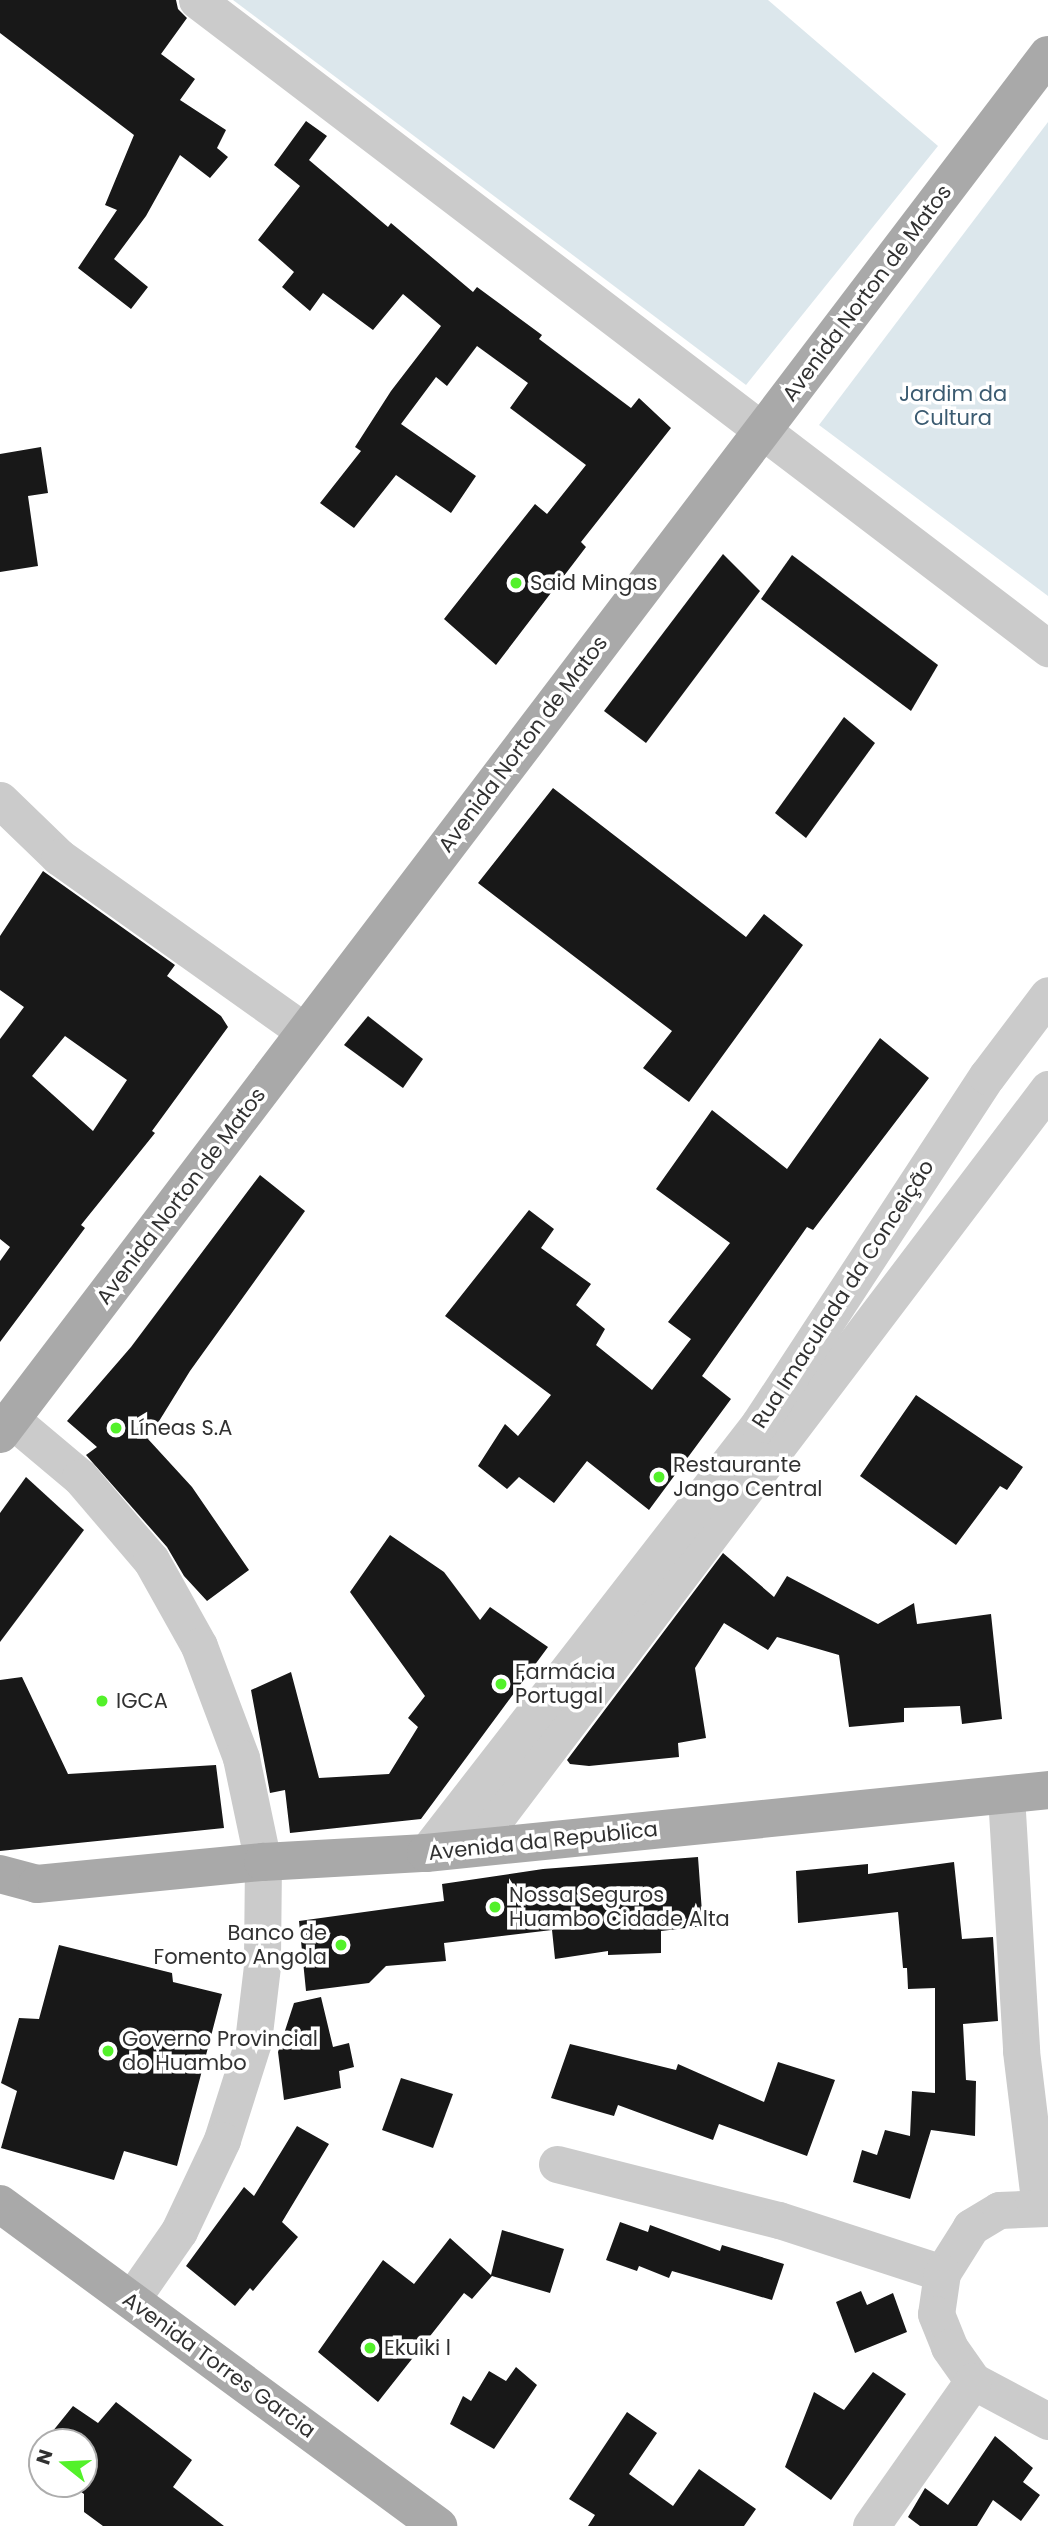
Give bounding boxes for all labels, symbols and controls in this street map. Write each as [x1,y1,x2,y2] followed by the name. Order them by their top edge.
[777,180,957,406] street label: Avenida Norton de Matos
[899,381,1007,431] park label: Jardim da Cultura
[530,570,658,596] place label: Said Mingas
[508,575,524,591] marker: Said Mingas
[433,631,613,857] street label: Avenida Norton de Matos
[91,1083,271,1309] street label: Avenida Norton de Matos
[747,1155,939,1433] street label: Rua Imaculada da Conceição
[130,1415,232,1441] place label: Líneas S.A
[108,1420,124,1436] marker: Líneas S.A
[673,1452,823,1502] place label: Restaurante Jango Central
[651,1469,667,1485] marker: Restaurante Jango Central
[515,1659,616,1709] place label: Farmácia Portugal
[493,1676,509,1692] marker: Farmácia Portugal
[116,1688,168,1714] place label: IGCA
[94,1693,110,1709] marker: IGCA
[427,1816,659,1866] street label: Avenida da Republica
[509,1882,730,1932] place label: Nossa Seguros Huambo Cidade Alta
[487,1899,503,1915] marker: Nossa Seguros Huambo Cidade Alta
[154,1920,327,1970] place label: Banco de Fomento Angola
[333,1937,349,1953] marker: Banco de Fomento Angola
[122,2026,318,2076] place label: Governo Provincial do Huambo
[100,2043,116,2059] marker: Governo Provincial do Huambo
[118,2287,320,2443] street label: Avenida Torres Garcia
[384,2335,451,2361] place label: Ekuiki l
[362,2340,378,2356] marker: Ekuiki l
[28,2428,98,2498] north arrow
[29,2446,60,2468] text: N

